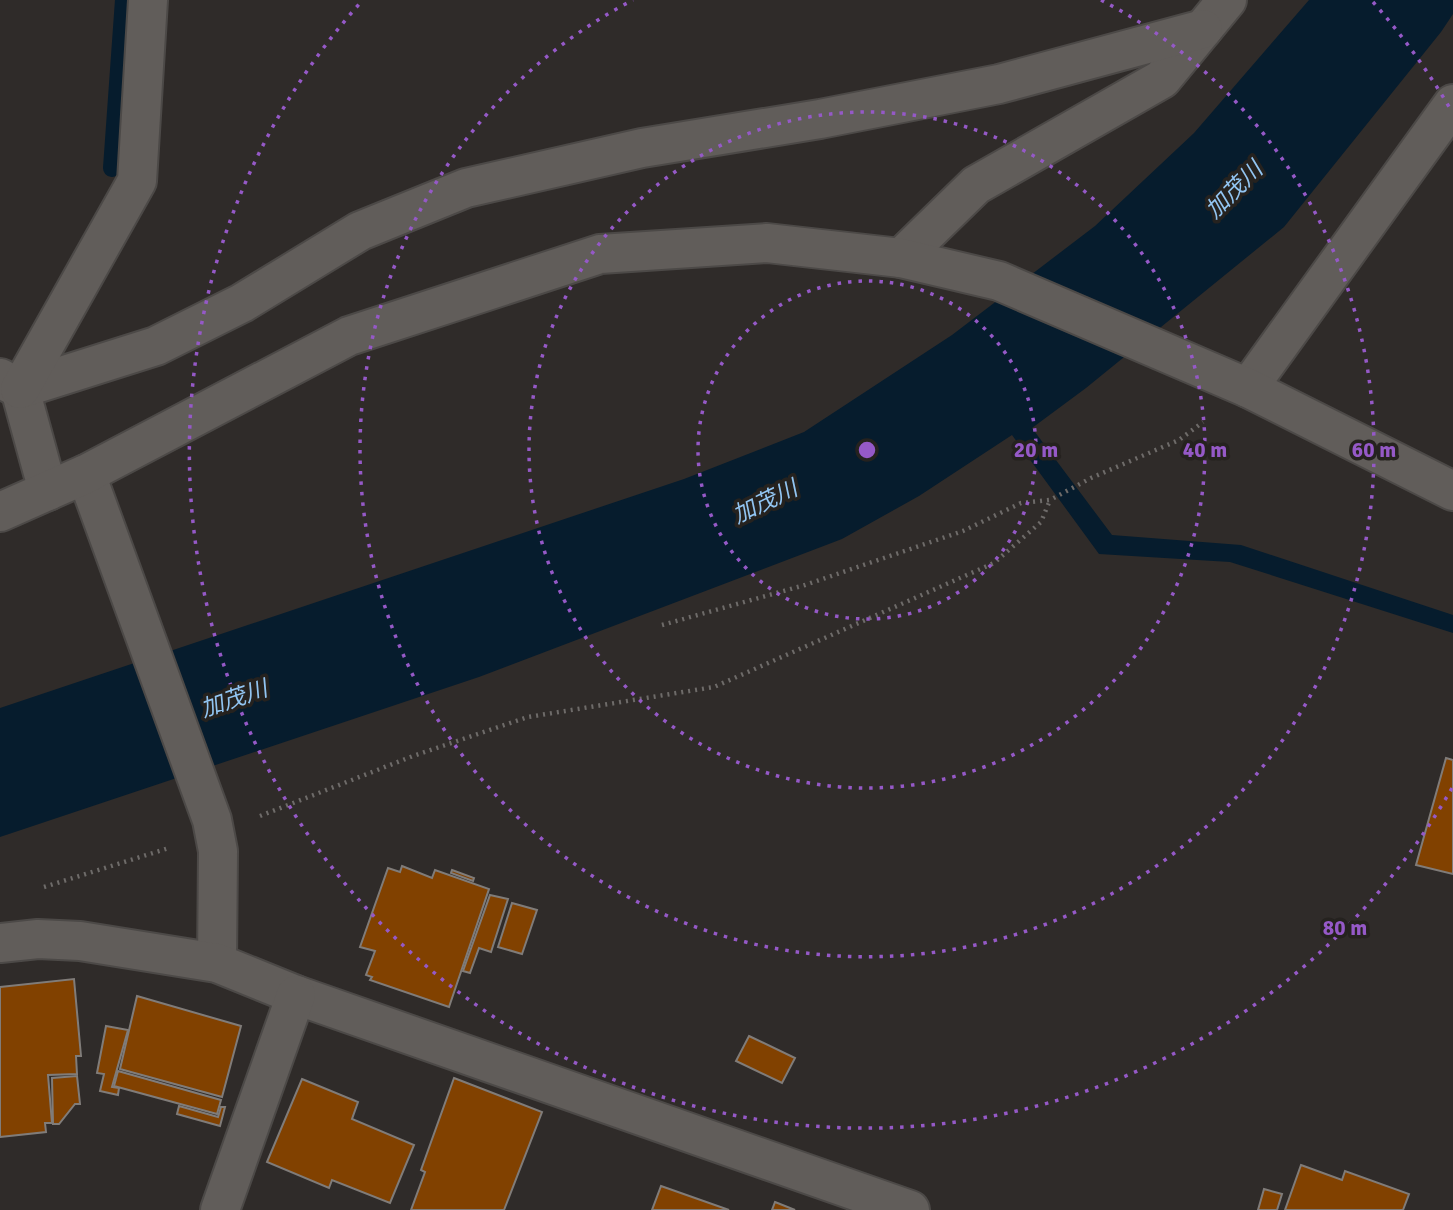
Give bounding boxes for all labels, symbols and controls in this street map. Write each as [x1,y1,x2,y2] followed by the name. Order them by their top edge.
[1199,153,1271,225] water label: 加茂川
[1014,437,1058,463] text: 20 m
[1183,437,1227,463] text: 40 m
[1352,437,1396,463] text: 60 m
[855,438,879,462] centre of rings
[728,473,805,530] water label: 加茂川
[197,673,274,724] water label: 加茂川
[1323,915,1367,941] text: 80 m

